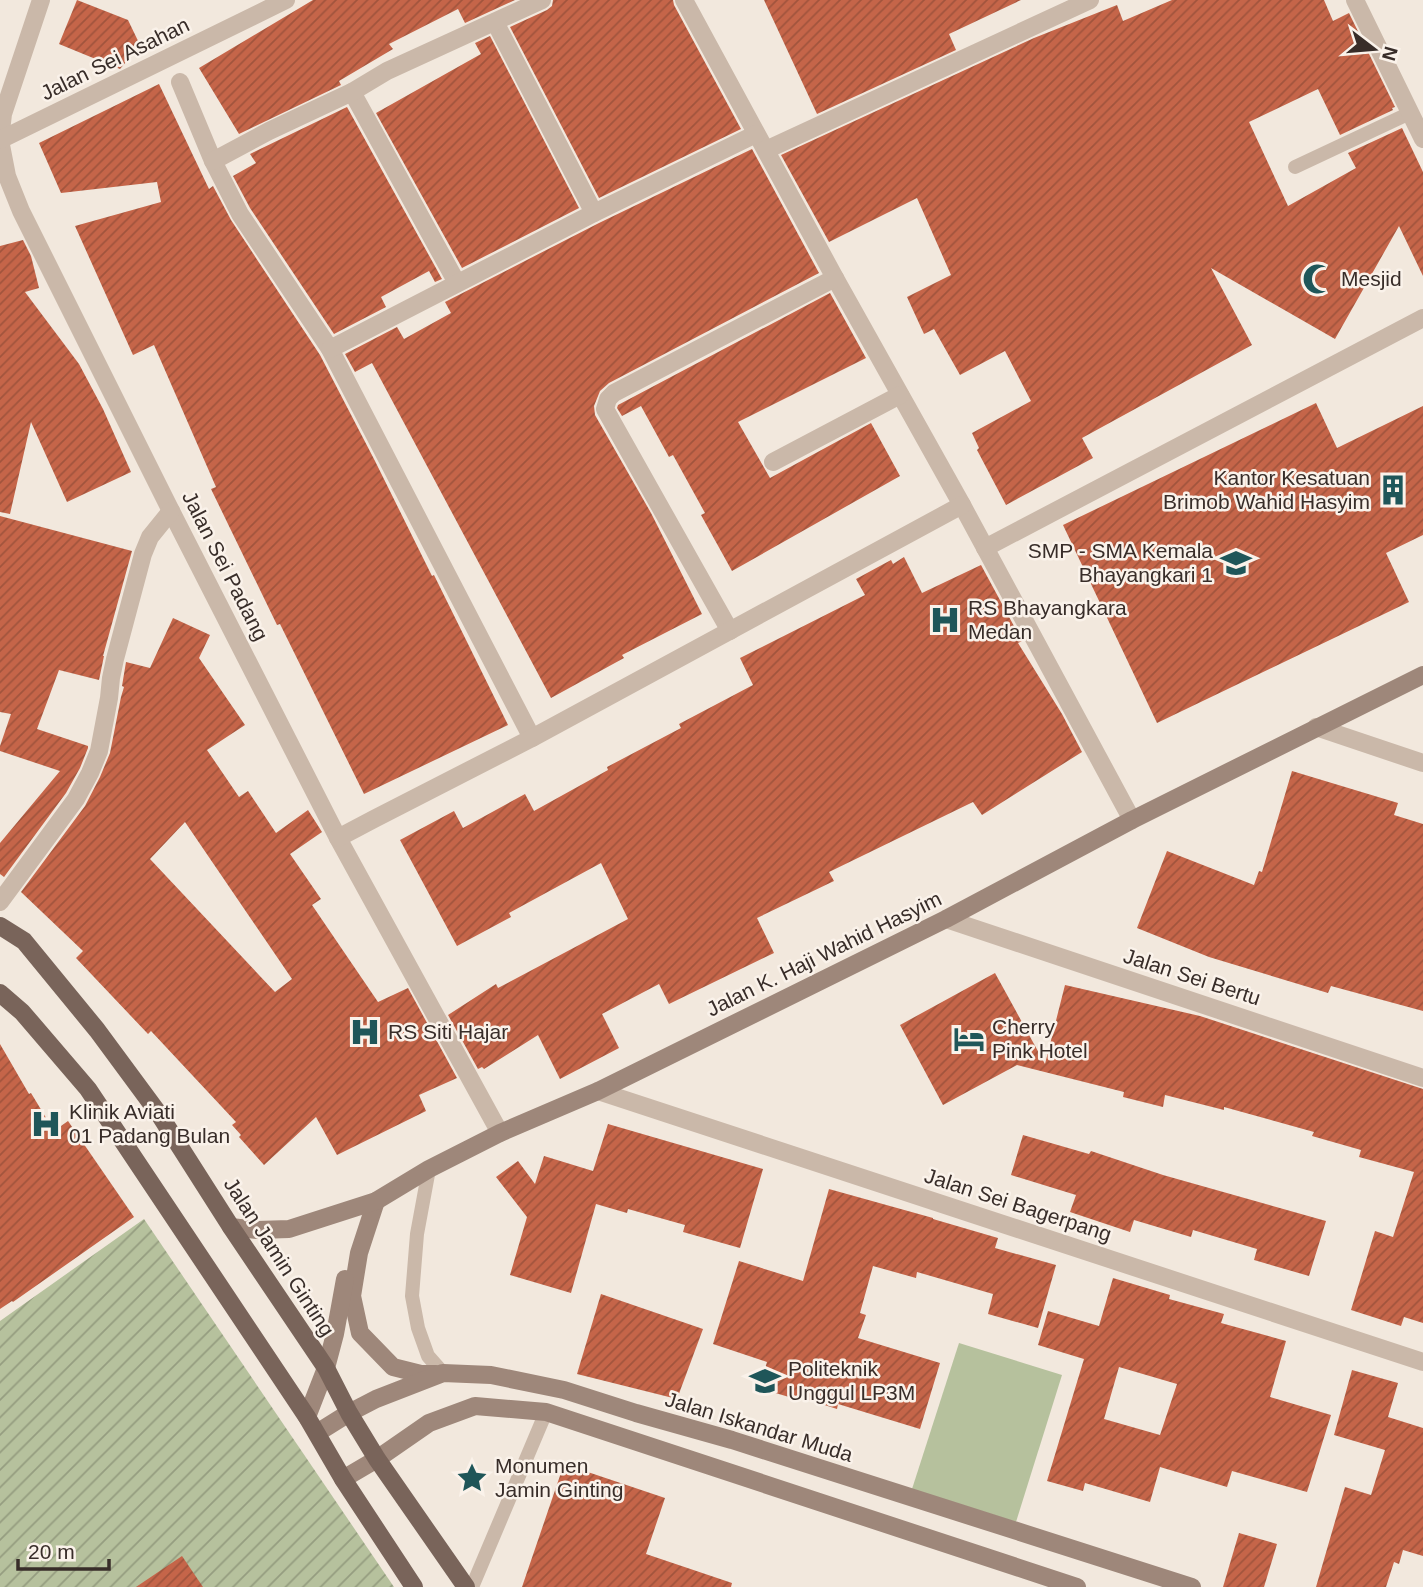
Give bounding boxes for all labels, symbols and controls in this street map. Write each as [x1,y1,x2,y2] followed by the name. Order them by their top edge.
[37,13,193,104] street label: Jalan Sei Asahan
[1339,14,1409,84] north arrow
[1378,44,1402,63] text: N
[1301,262,1335,296] mosque icon: Mesjid
[1341,267,1402,290] place label: Mesjid
[1163,466,1370,513] place label: Kantor Kesatuan Brimob Wahid Hasyim
[1376,473,1410,507] building icon: Kantor Kesatuan Brimob Wahid Hasyim
[178,487,273,644] street label: Jalan Sei Padang
[1028,539,1213,586] place label: SMP - SMA Kemala Bhayangkari 1
[1219,546,1253,580] school or university icon: SMP - SMA Kemala Bhayangkari 1
[968,596,1127,643] place label: RS Bhayangkara Medan
[928,603,962,637] hospital icon: RS Bhayangkara Medan
[703,887,945,1021] street label: Jalan K. Haji Wahid Hasyim
[1121,944,1263,1009] street label: Jalan Sei Bertu
[348,1015,382,1049] hospital icon: RS Siti Hajar
[992,1015,1088,1062] place label: Cherry Pink Hotel
[388,1020,508,1043] place label: RS Siti Hajar
[952,1022,986,1056] hotel icon: Cherry Pink Hotel
[69,1100,230,1147] place label: Klinik Aviati 01 Padang Bulan
[29,1107,63,1141] hospital icon: Klinik Aviati 01 Padang Bulan
[922,1163,1114,1246] street label: Jalan Sei Bagerpang
[220,1173,339,1340] street label: Jalan Jamin Ginting
[788,1357,915,1404] place label: Politeknik Unggul LP3M
[748,1364,782,1398] school or university icon: Politeknik Unggul LP3M
[663,1387,856,1466] street label: Jalan Iskandar Muda
[495,1454,623,1501] place label: Monumen Jamin Ginting
[455,1461,489,1495] place icon: Monumen Jamin Ginting
[18,1528,108,1572] scale bar
[28,1540,75,1563] text: 20 m

